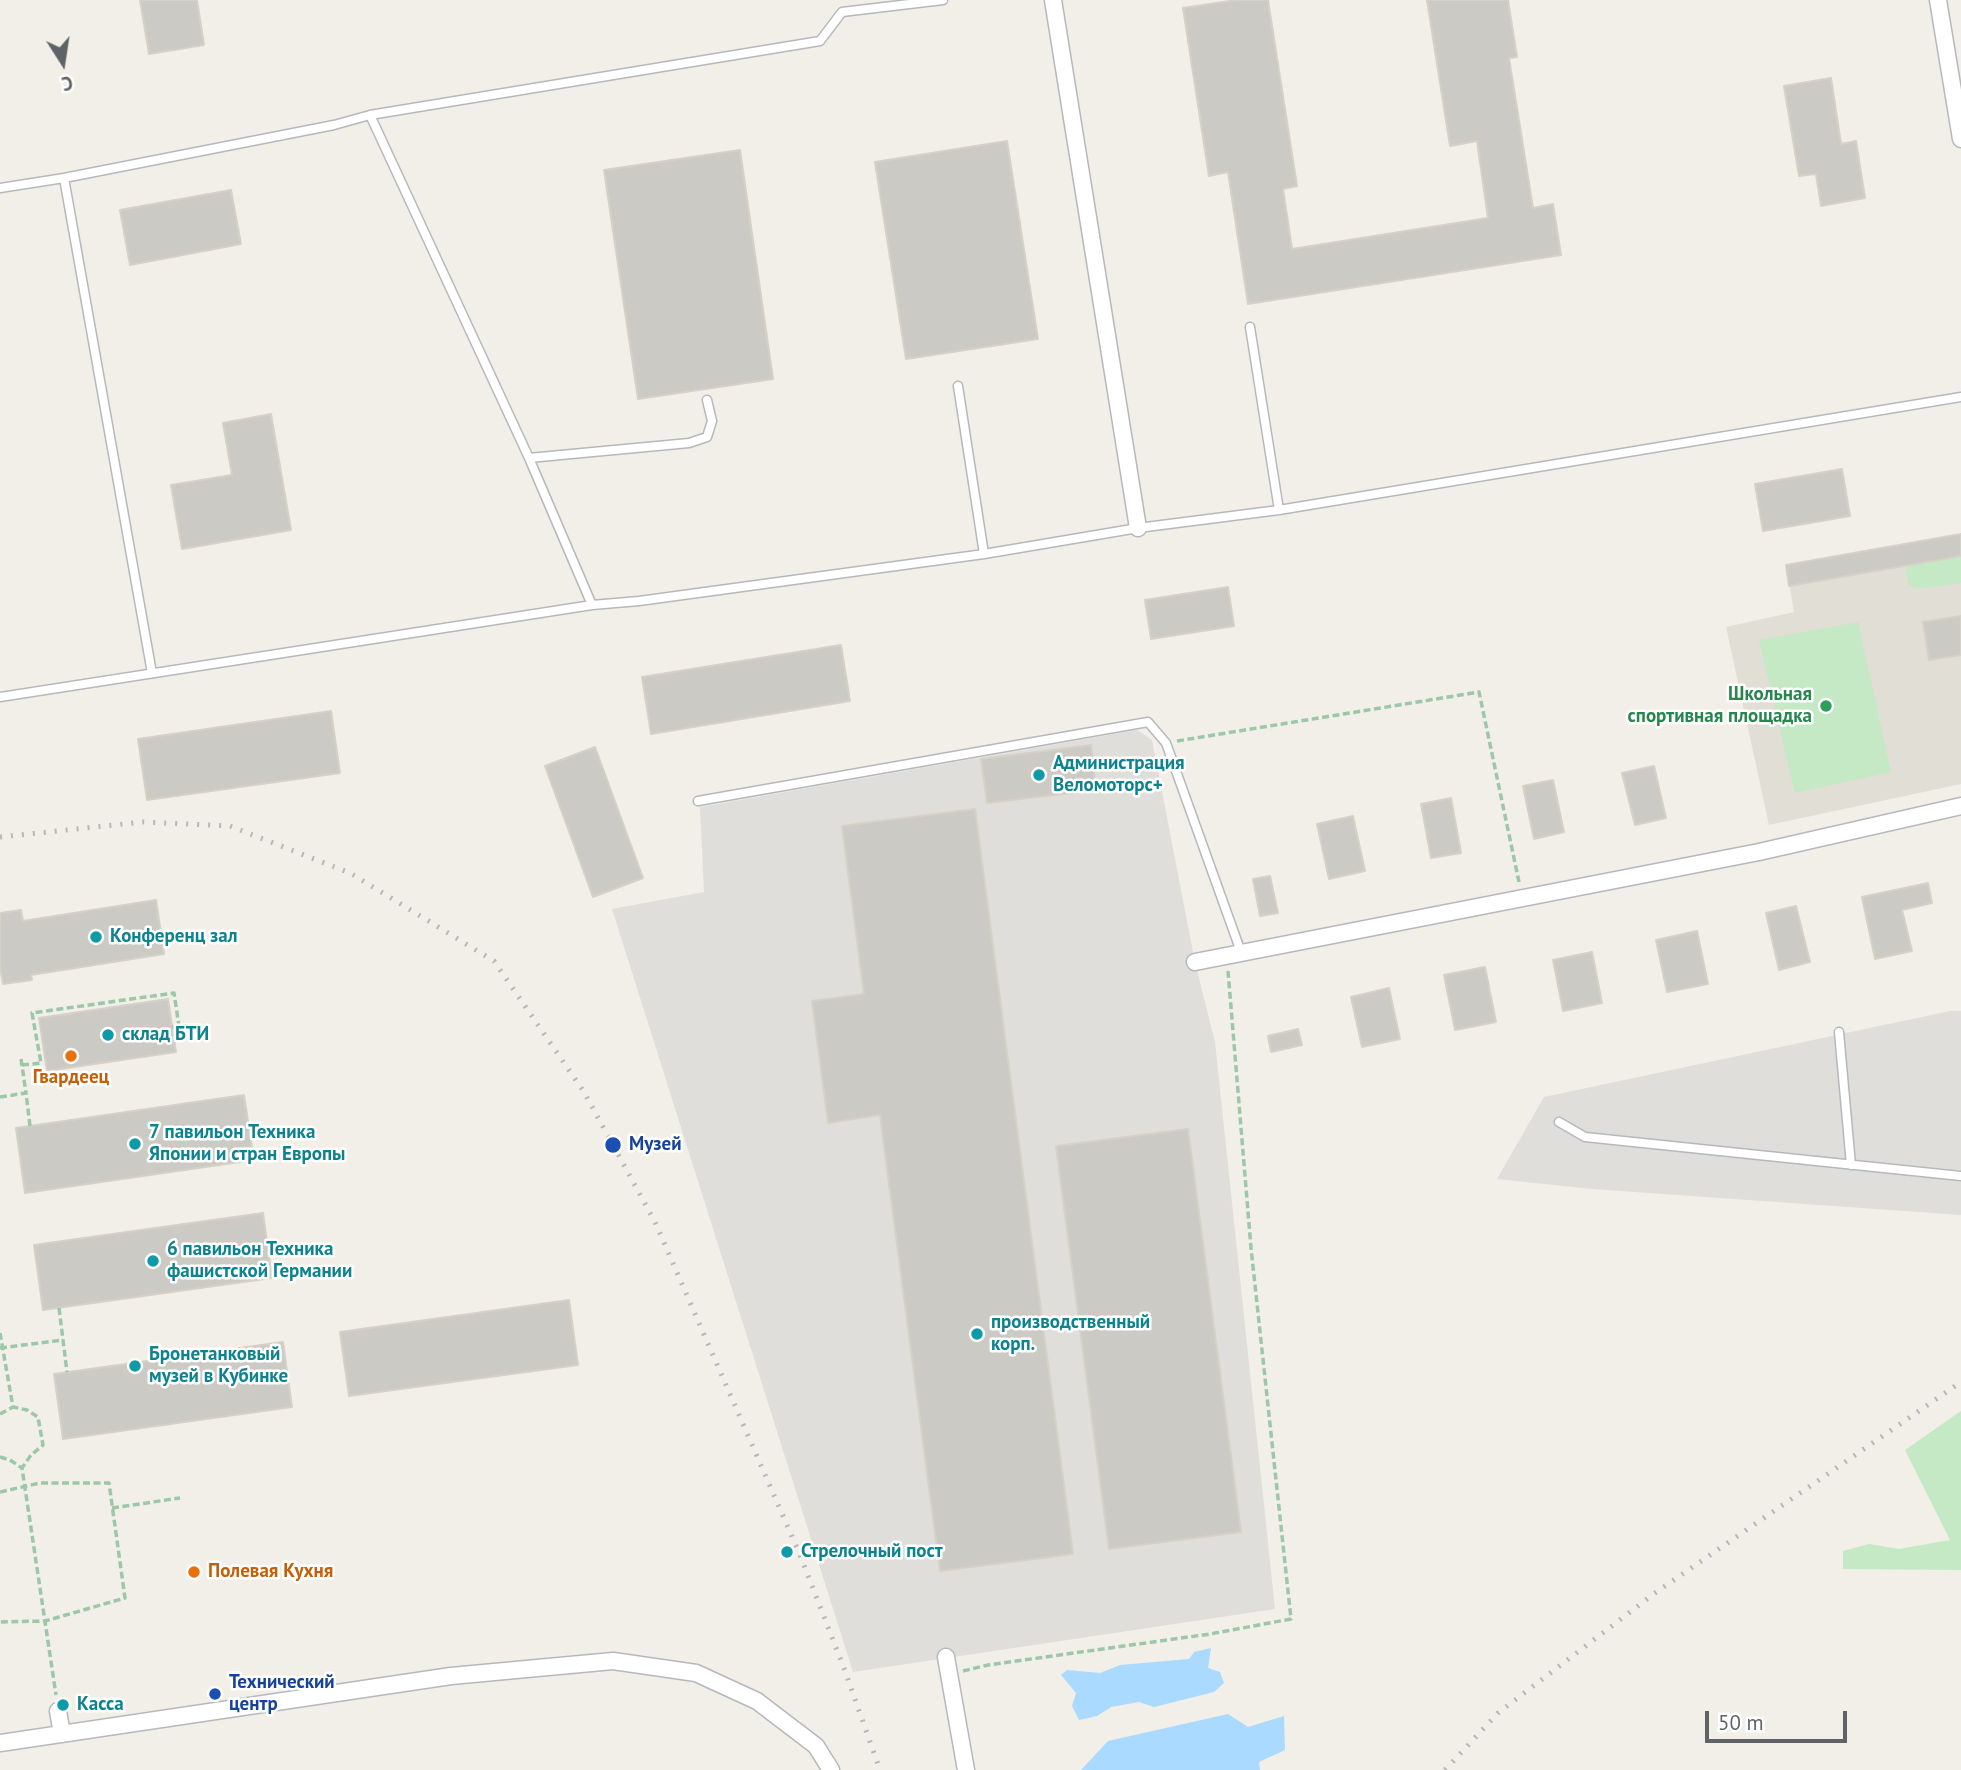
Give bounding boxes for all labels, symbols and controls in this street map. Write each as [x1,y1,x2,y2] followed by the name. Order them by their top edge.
[28,28,98,98] north arrow
[60,71,75,96] text: С
[1628,684,1812,728] place label: Школьная спортивная площадка
[1818,698,1834,714] marker: Школьная спортивная площадка
[1053,753,1185,797] place label: Администрация Веломоторс+
[1031,767,1047,783] marker: Администрация Веломоторс+
[110,926,237,948] place label: Конференц зал
[88,929,104,945] marker: Конференц зал
[122,1024,209,1046] place label: склад БТИ
[100,1027,116,1043] marker: склад БТИ
[63,1048,79,1064] marker: Гвардеец
[33,1067,109,1089] place label: Гвардеец
[149,1122,345,1166] place label: 7 павильон Техника Японии и стран Европы
[629,1134,681,1156] place label: Музей
[603,1135,623,1155] marker: Музей
[127,1136,143,1152] marker: 7 павильон Техника Японии и стран Европы
[167,1239,352,1283] place label: 6 павильон Техника фашистской Германии
[145,1253,161,1269] marker: 6 павильон Техника фашистской Германии
[991,1312,1150,1356] place label: производственный корп.
[969,1326,985,1342] marker: производственный корп.
[149,1344,288,1388] place label: Бронетанковый музей в Кубинке
[127,1358,143,1374] marker: Бронетанковый музей в Кубинке
[801,1541,943,1563] place label: Стрелочный пост
[779,1544,795,1560] marker: Стрелочный пост
[208,1561,333,1583] place label: Полевая Кухня
[186,1564,202,1580] marker: Полевая Кухня
[229,1672,335,1716] place label: Технический центр
[207,1686,223,1702] marker: Технический центр
[77,1694,124,1716] place label: Касса
[1709,1696,1851,1740] scale bar
[55,1697,71,1713] marker: Касса
[1718,1709,1764,1736] text: 50 m

